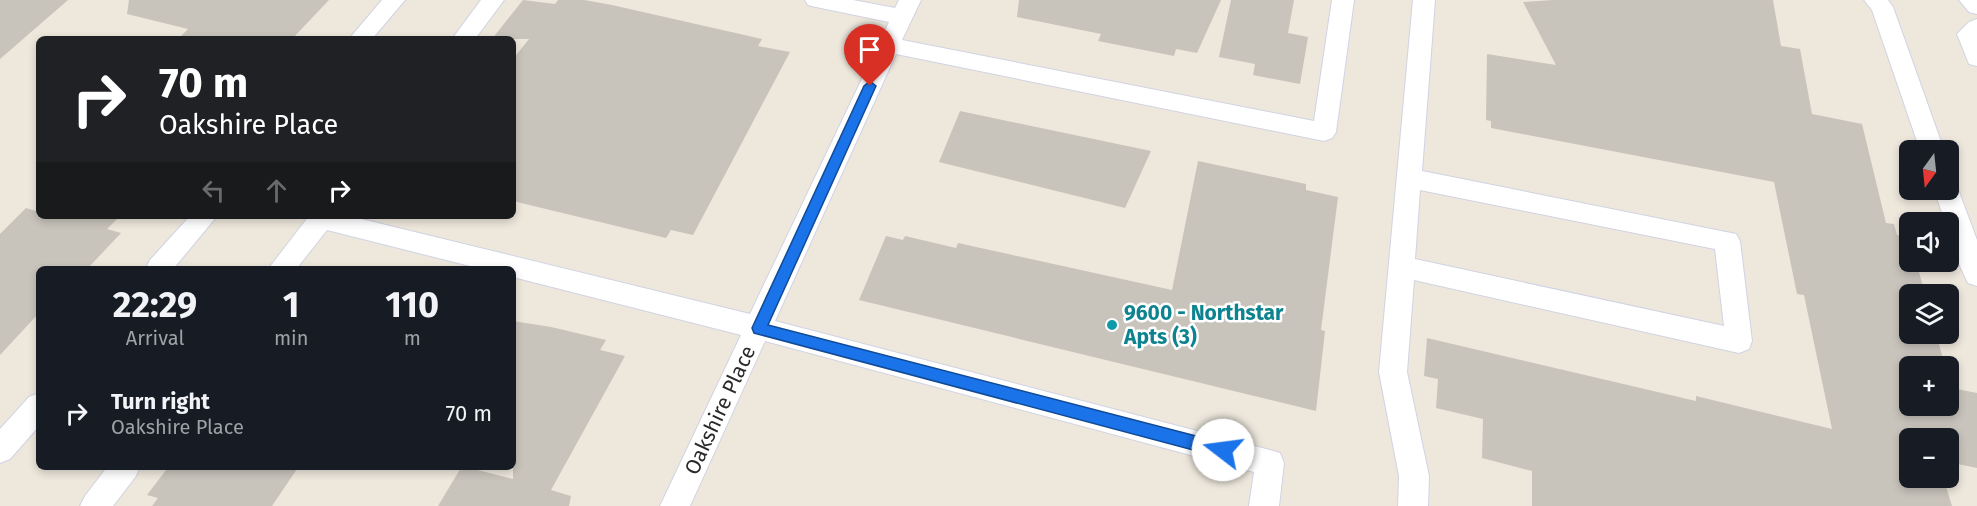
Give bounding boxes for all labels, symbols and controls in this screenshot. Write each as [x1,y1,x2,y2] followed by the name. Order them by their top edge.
[844,24,895,86] pin
[853,33,886,66] icon: arrive
[159,58,248,108] text: 70 m
[60,60,138,138] icon: right
[159,109,338,141] text: Oakshire Place
[1899,140,1959,200] north arrow
[1899,140,1959,488] map controls
[197,174,230,207] icon: left
[260,174,293,207] icon: ahead
[323,174,356,207] icon: right
[1899,212,1959,272] button: sound
[113,283,197,327] text: 22:29
[283,283,300,327] text: 1
[385,283,439,327] text: 110
[1899,284,1959,344] button: layers
[1123,300,1284,350] place label: 9600 - Northstar Apts (3)
[1105,318,1119,332] marker: 9600 - Northstar Apts (3)
[126,326,184,350] text: Arrival
[274,326,308,350] text: min
[404,326,421,350] text: m
[679,341,761,479] street label: Oakshire Place
[1899,356,1959,416] button: +
[111,388,210,415] text: Turn right
[60,397,93,430] icon: right
[446,400,492,427] text: 70 m
[111,415,244,439] text: Oakshire Place
[1191,418,1255,482] position arrow
[1899,428,1959,488] button: −

